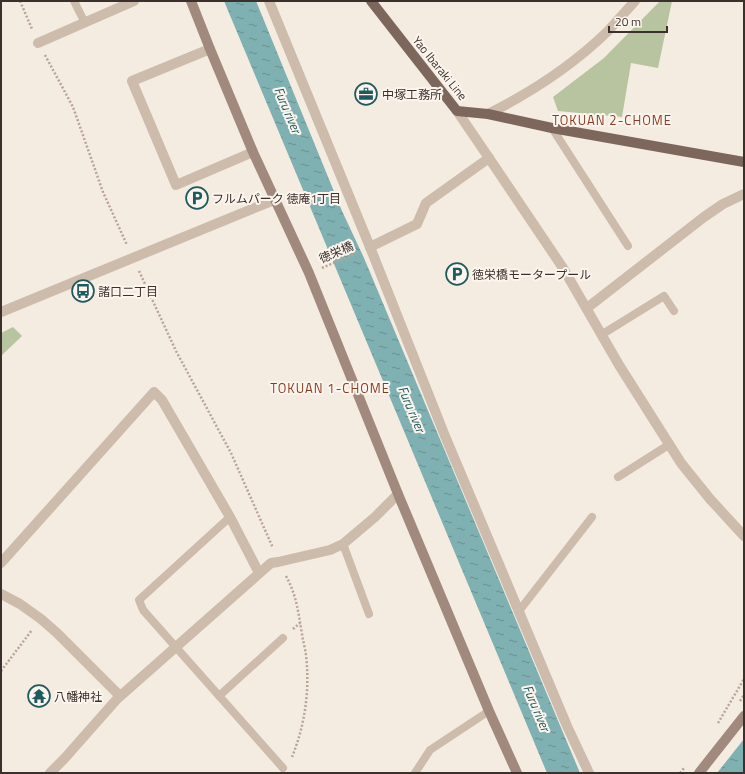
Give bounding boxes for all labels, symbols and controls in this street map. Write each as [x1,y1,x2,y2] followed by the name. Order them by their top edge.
[609,8,667,34] scale bar
[615,12,641,31] text: 20 m
[408,32,472,104] street label: Yao Ibaraki Line
[353,81,379,107] office icon: 中塚工務所
[269,84,307,138] water label: Furu river
[382,85,442,104] place label: 中塚工務所
[552,110,672,130] district label: TOKUAN 2-CHOME
[184,185,210,211] parking icon: フルムパーク 徳庵1丁目
[212,189,341,208] place label: フルムパーク 徳庵1丁目
[316,236,356,268] street label: 徳栄橋
[444,261,470,287] parking icon: 徳栄橋モータープール
[472,265,591,284] place label: 徳栄橋モータープール
[70,278,96,304] bus stop icon: 諸口二丁目
[98,282,158,301] place label: 諸口二丁目
[270,378,390,398] district label: TOKUAN 1-CHOME
[393,383,431,437] water label: Furu river
[518,682,556,736] water label: Furu river
[26,683,52,709] temple icon: 八幡神社
[54,687,102,706] place label: 八幡神社

